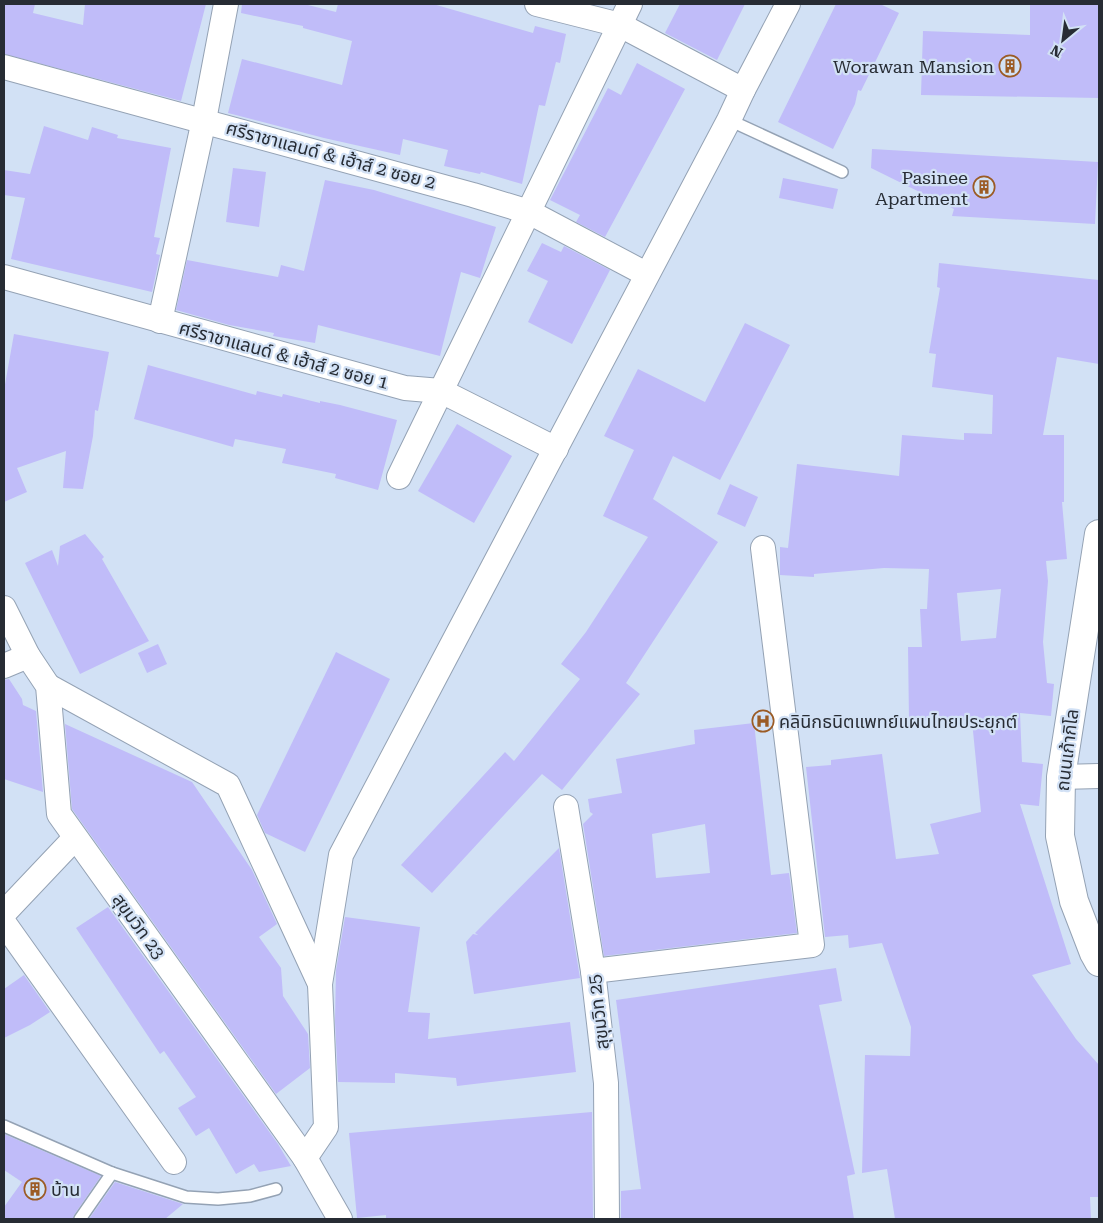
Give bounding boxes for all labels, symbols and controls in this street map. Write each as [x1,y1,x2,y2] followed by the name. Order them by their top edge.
[1038,15,1088,65] north arrow
[1048,42,1065,61] text: N
[998,54,1022,78] building icon: Worawan Mansion
[833,56,994,77] place label: Worawan Mansion
[224,117,438,193] street label: ศรีราชาแลนด์ & เฮ้าส์ 2 ซอย 2
[875,167,968,209] place label: Pasinee Apartment
[972,175,996,199] building icon: Pasinee Apartment
[177,317,391,393] street label: ศรีราชาแลนด์ & เฮ้าส์ 2 ซอย 1
[1052,708,1082,792] street label: ถนนเก้ากิโล
[751,709,775,733] hospital icon: คลินิกธนิตแพทย์แผนไทยประยุกต์
[779,711,1017,733] place label: คลินิกธนิตแพทย์แผนไทยประยุกต์
[107,889,170,963] street label: สุขุมวิท 23
[583,973,614,1051] street label: สุขุมวิท 25
[23,1177,47,1201] building icon: บ้าน
[51,1179,80,1200] place label: บ้าน

